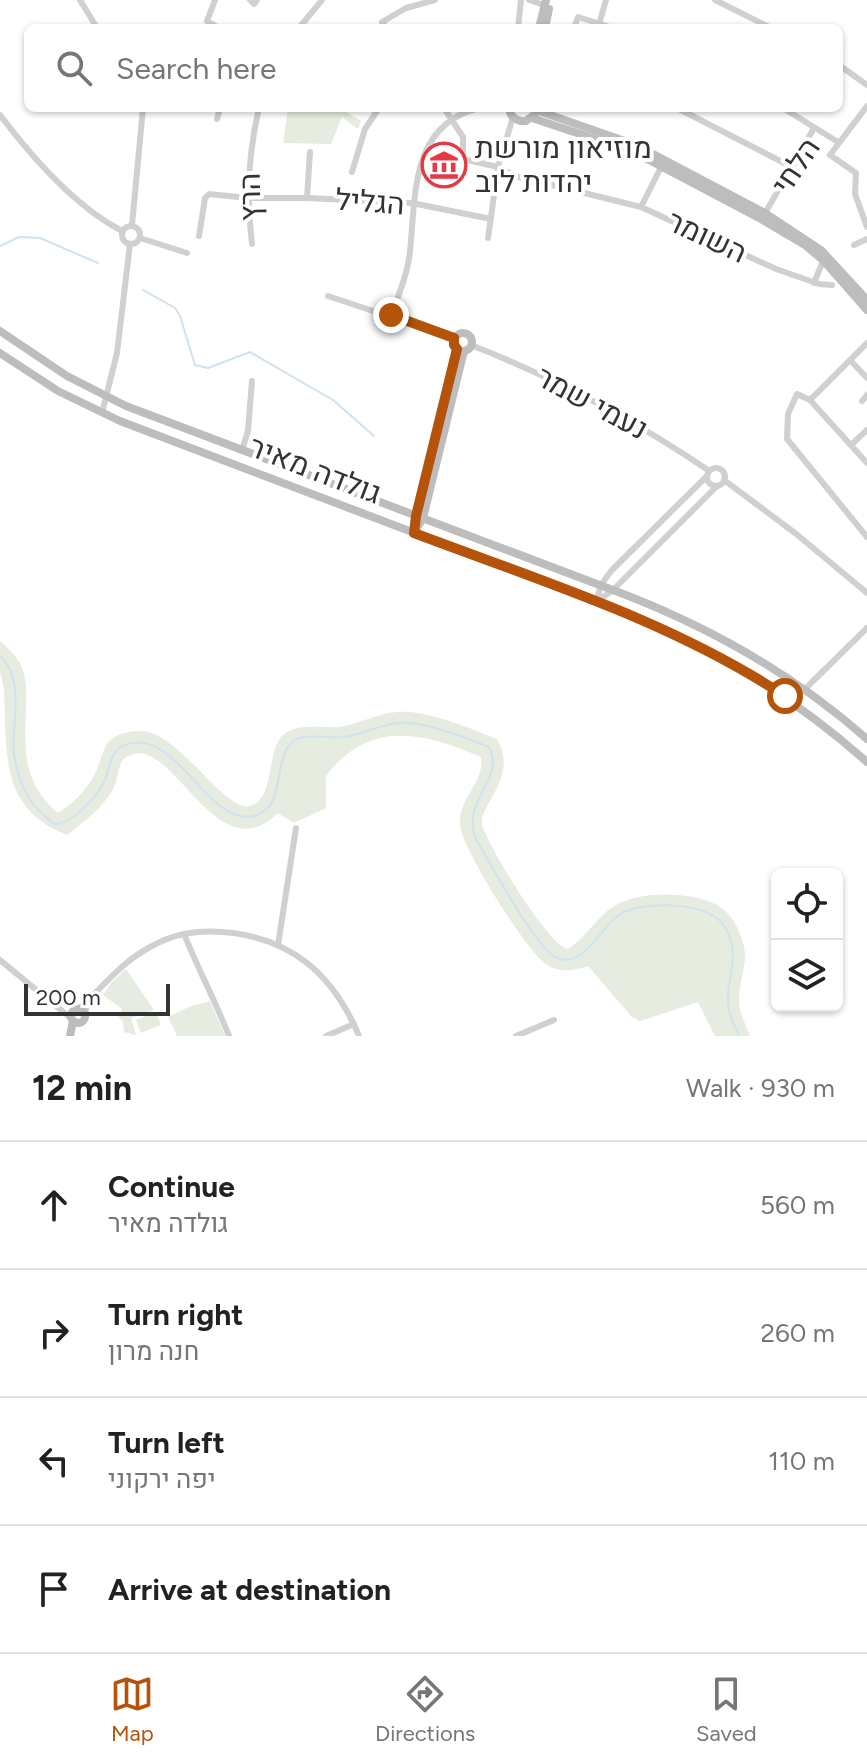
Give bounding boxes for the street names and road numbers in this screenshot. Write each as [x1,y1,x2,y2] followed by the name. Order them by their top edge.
[763,130,828,201] street label: הלחי
[231,172,268,222] street label: הרץ
[334,181,406,222] street label: הגליל
[661,202,753,271] street label: השומר
[530,358,654,447] street label: נעמי שמר
[244,427,387,512] street label: גולדה מאיר

